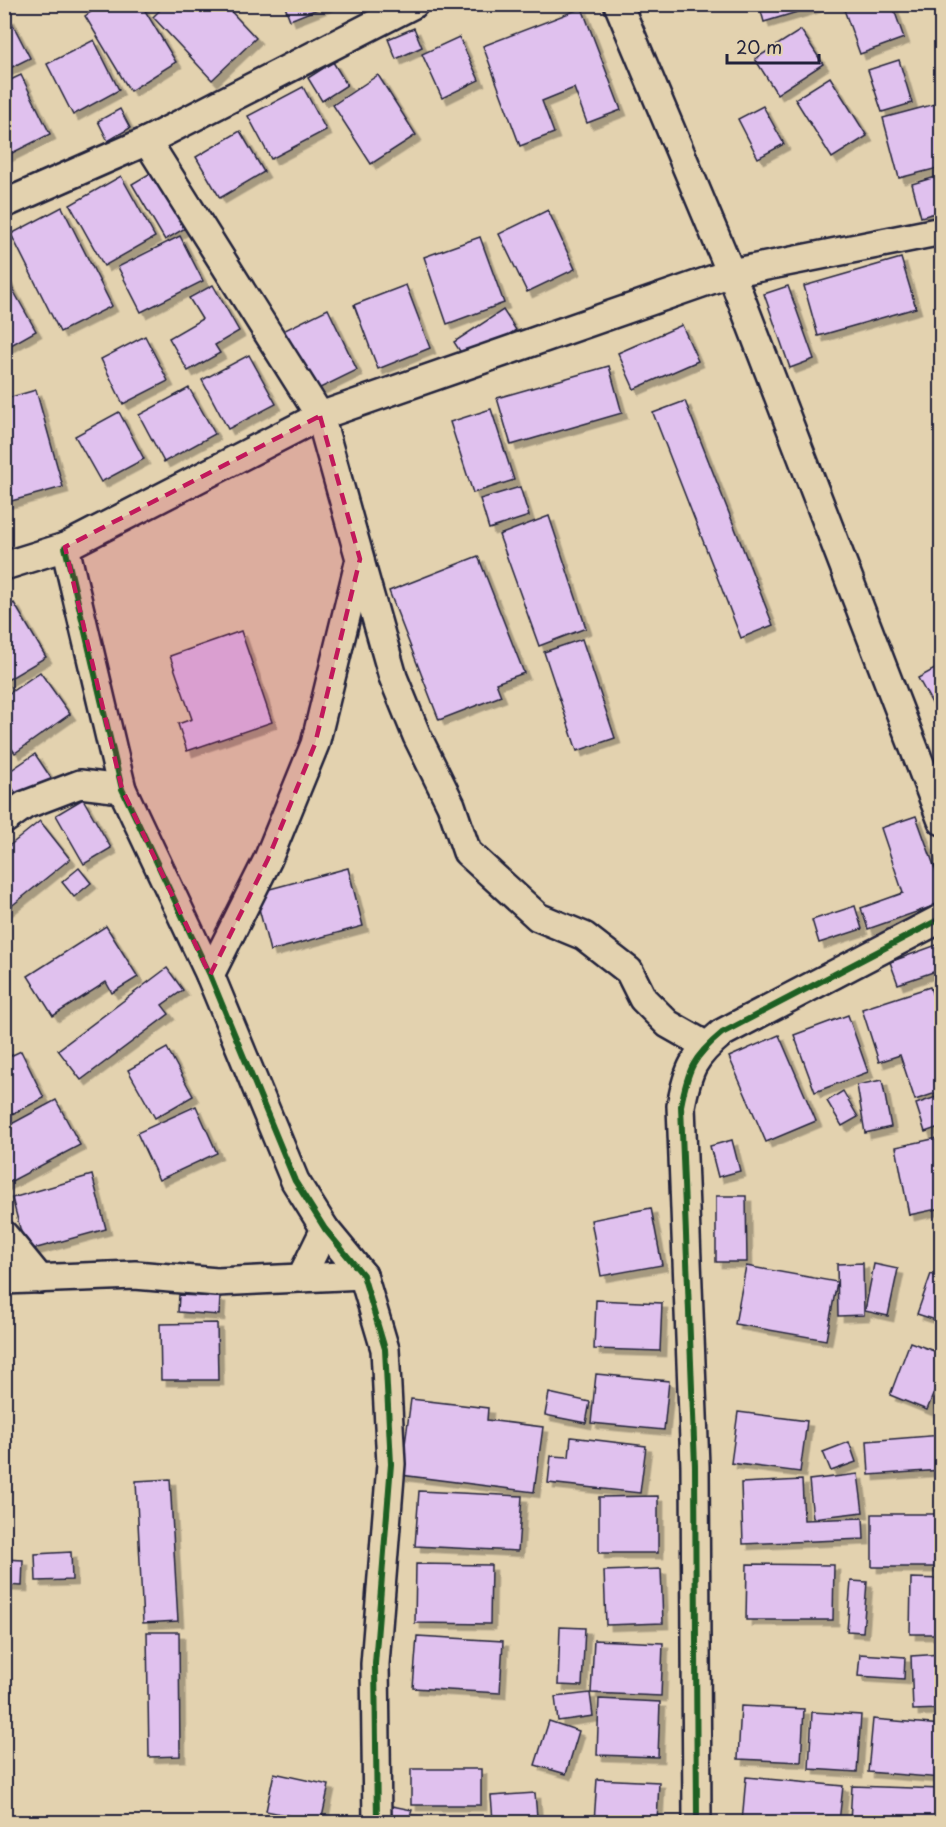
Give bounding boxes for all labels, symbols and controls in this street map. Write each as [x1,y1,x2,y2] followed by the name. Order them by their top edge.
[727,27,818,65] scale bar
[736,33,782,60] text: 20 m

